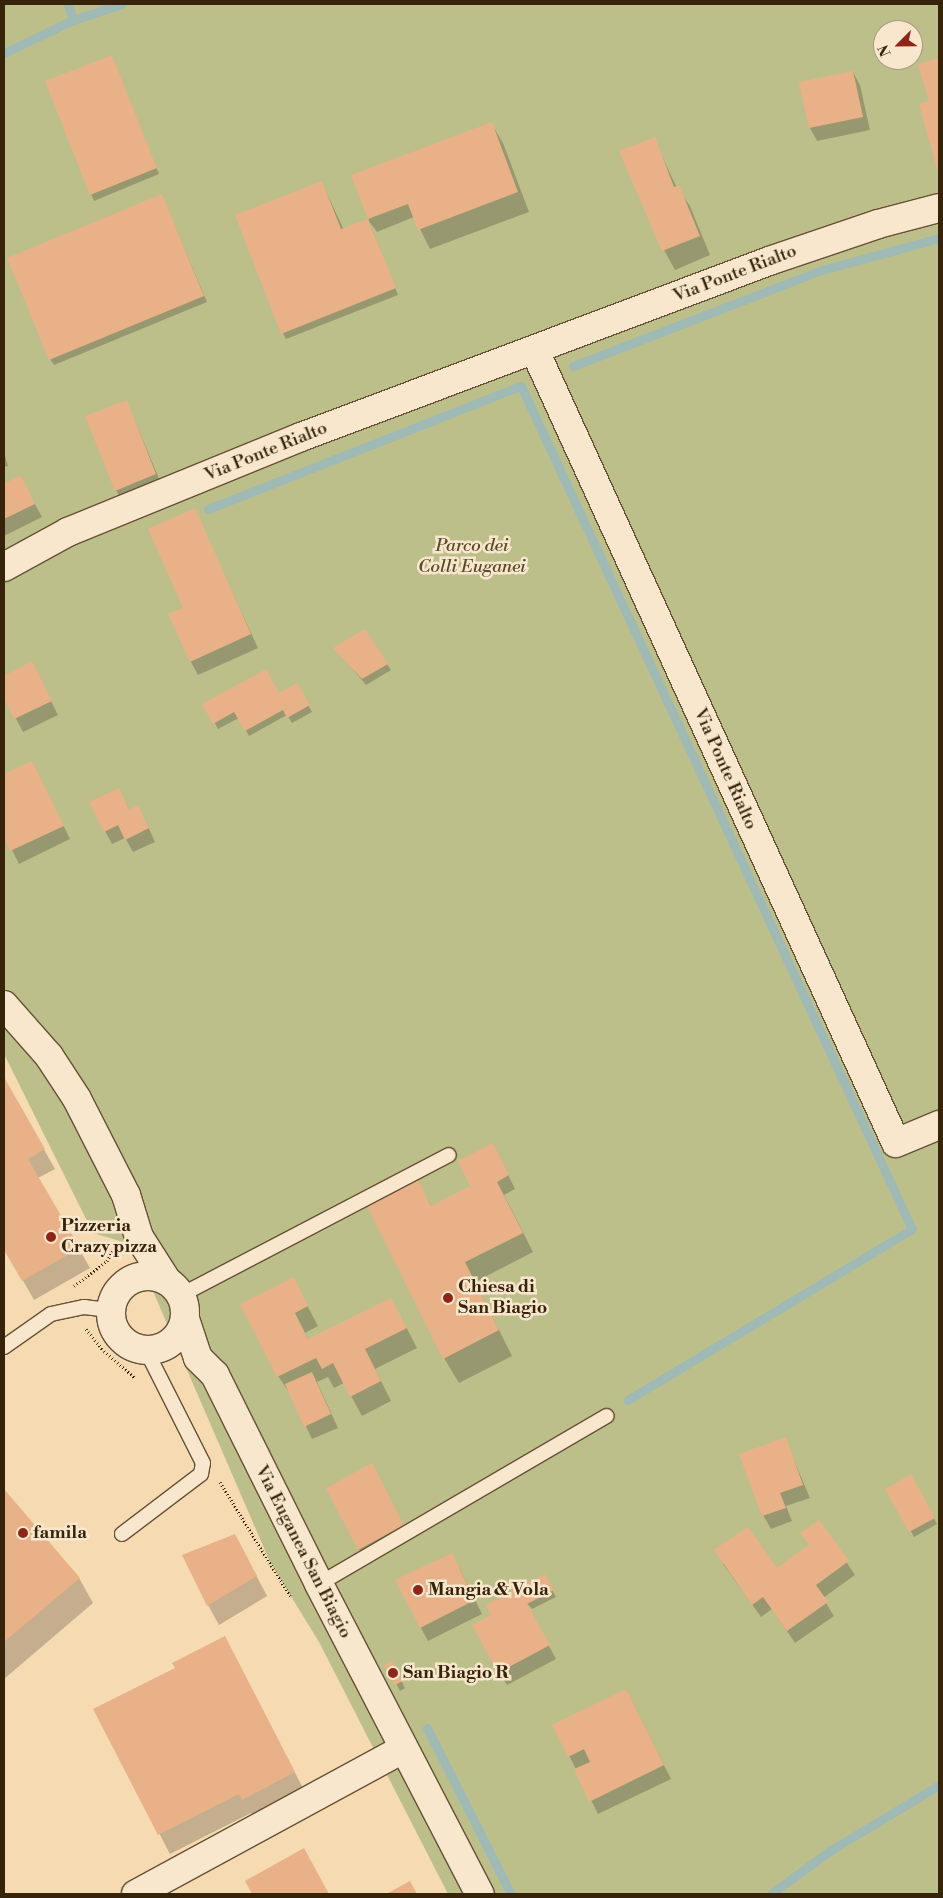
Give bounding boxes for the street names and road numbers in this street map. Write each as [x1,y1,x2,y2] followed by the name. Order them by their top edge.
[670,241,800,307] street label: Via Ponte Rialto
[201,418,331,486] street label: Via Ponte Rialto
[689,705,761,833] street label: Via Ponte Rialto
[250,1462,356,1642] street label: Via Euganea San Biagio

